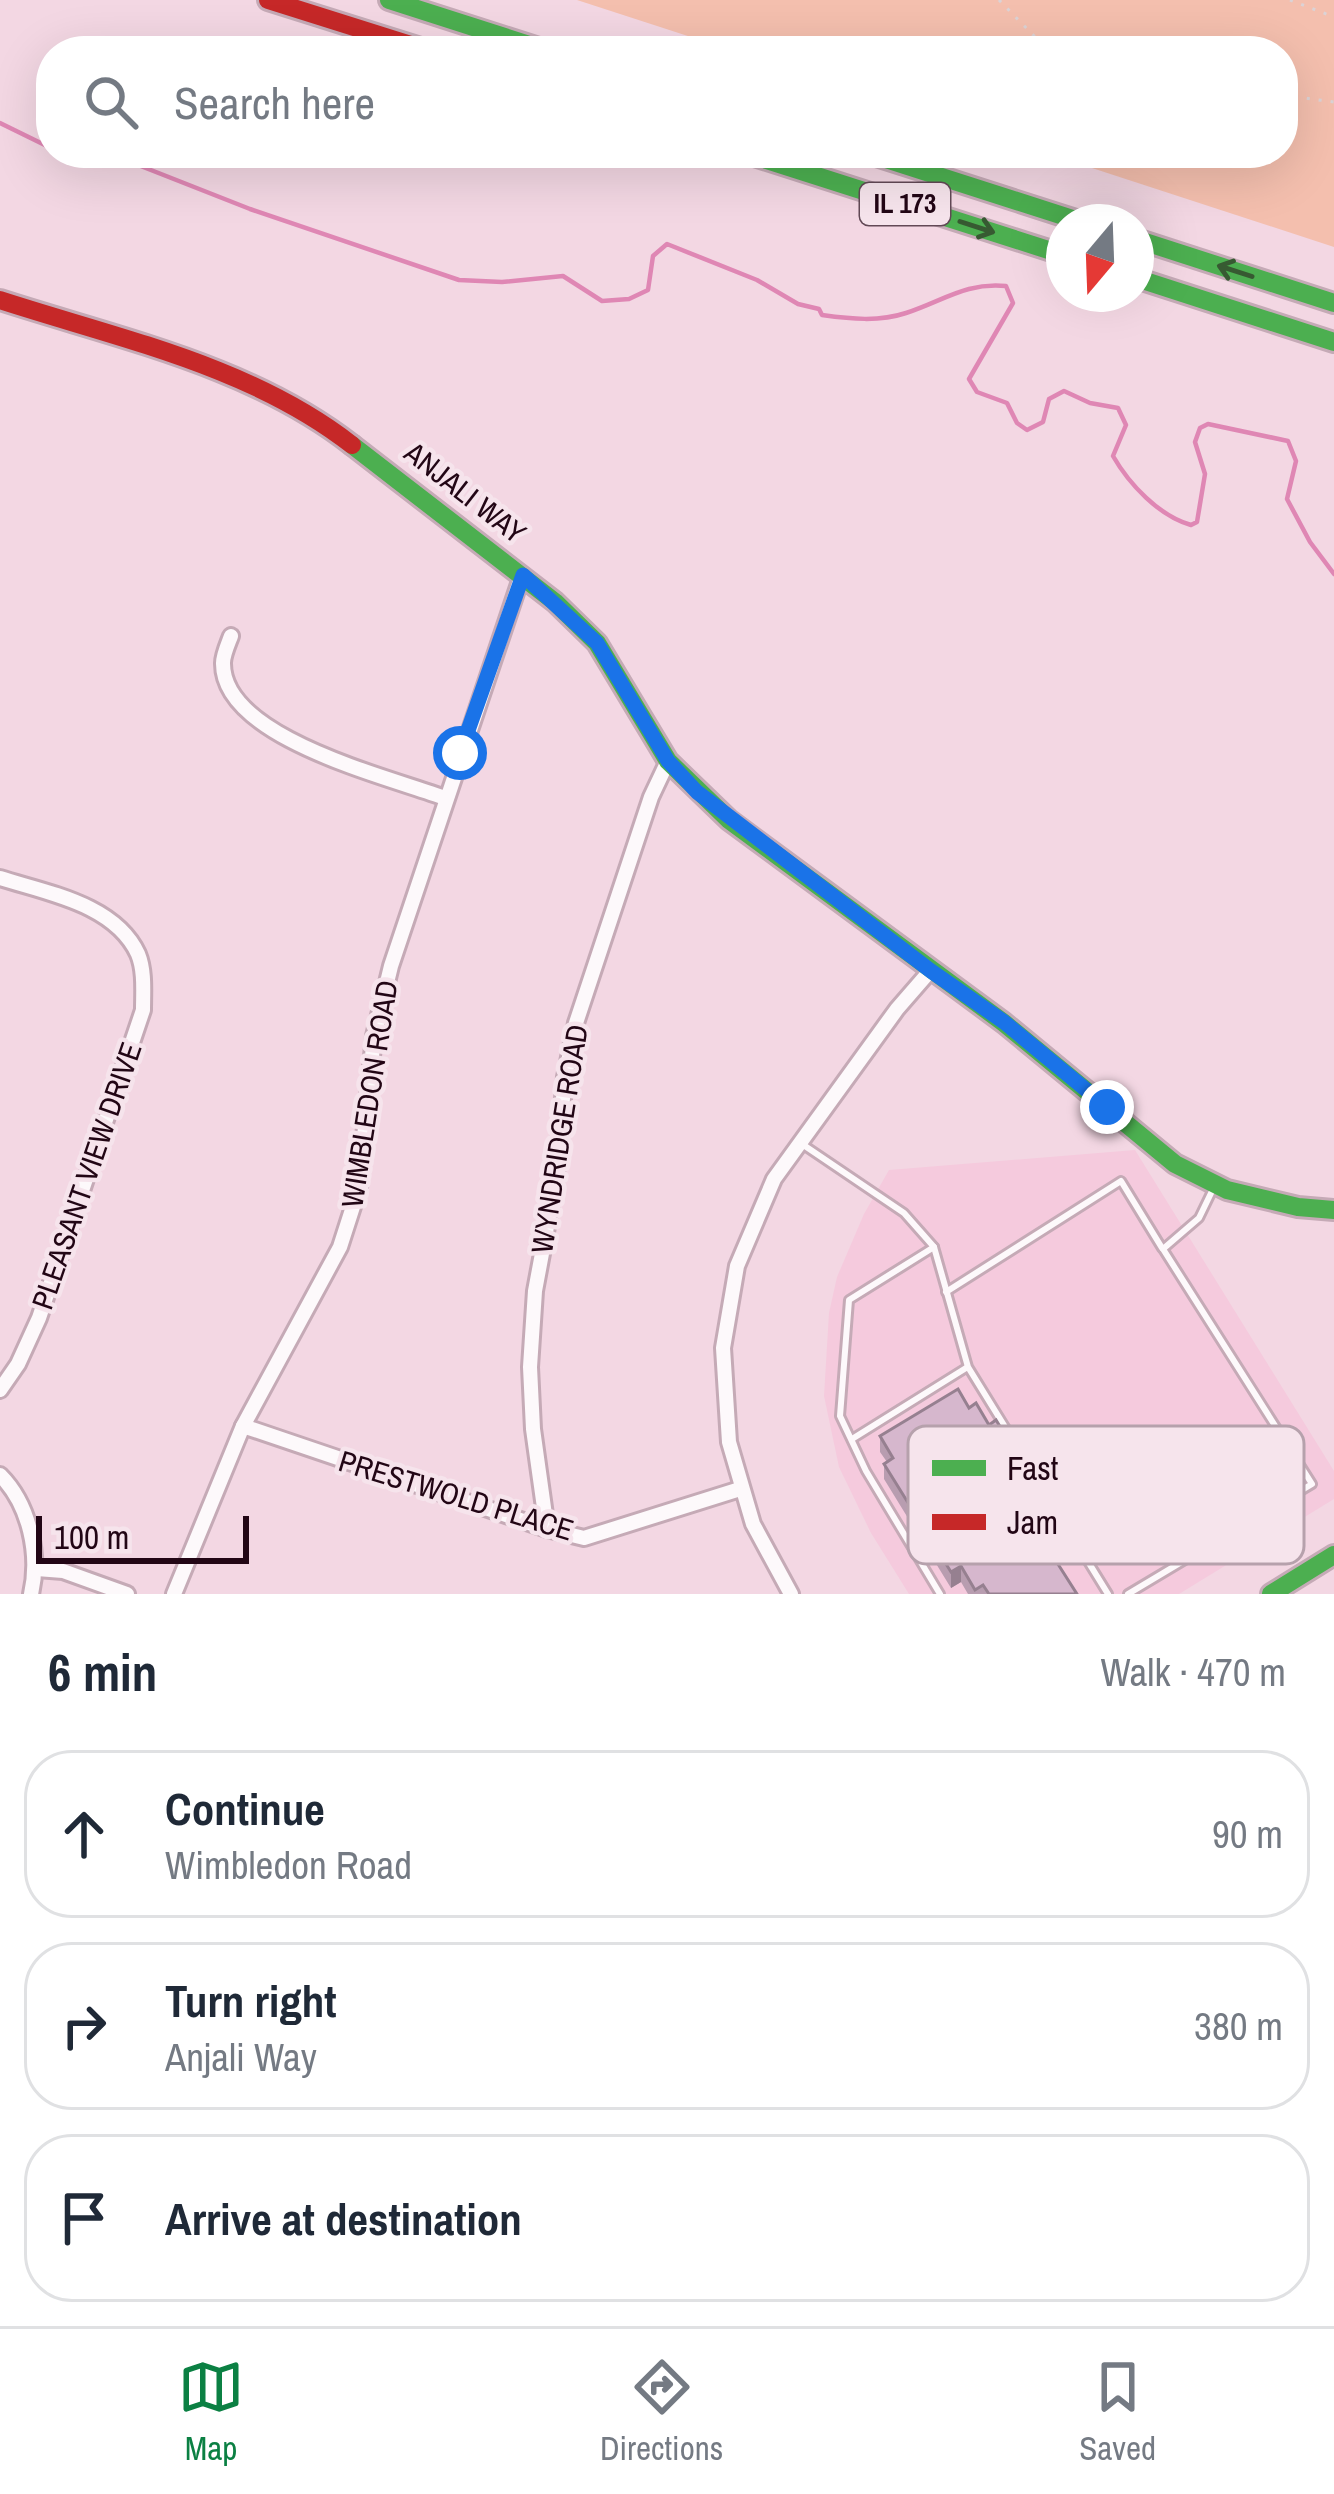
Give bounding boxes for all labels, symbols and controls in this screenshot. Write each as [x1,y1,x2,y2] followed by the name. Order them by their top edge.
[36,36,1298,168] search box
[78,69,144,135] icon: search
[174,72,375,133] text: Search here
[860,183,950,225] road number: IL 173
[1046,204,1154,312] north arrow
[957,218,995,240] one-way arrow
[1217,259,1255,281] one-way arrow
[396,432,535,553] street label: ANJALI WAY
[433,726,487,780] route start
[331,977,407,1210] street label: WIMBLEDON ROAD
[521,1022,597,1256] street label: WYNDRIDGE ROAD
[22,1037,151,1314] street label: PLEASANT VIEW DRIVE
[1080,1080,1134,1134] route end
[908,1426,1304,1564] legend
[334,1440,578,1550] street label: PRESTWOLD PLACE
[1007,1446,1058,1490] text: Fast
[1007,1500,1058,1544] text: Jam
[36,1510,249,1563] scale bar
[54,1515,129,1559] text: 100 m
[48,1638,157,1707] text: 6 min
[1101,1646,1286,1698] text: Walk · 470 m
[165,1778,325,1839] text: Continue
[51,1801,117,1867] icon: ahead
[1212,1808,1283,1860] text: 90 m
[165,1839,412,1891] text: Wimbledon Road
[165,1970,337,2031] text: Turn right
[51,1993,117,2059] icon: right
[1194,2000,1283,2052] text: 380 m
[165,2031,317,2083] text: Anjali Way
[51,2185,117,2251] icon: arrive
[165,2188,522,2249] text: Arrive at destination
[178,2354,244,2470] tab: Map
[600,2354,723,2470] tab: Directions
[1079,2354,1156,2470] tab: Saved

